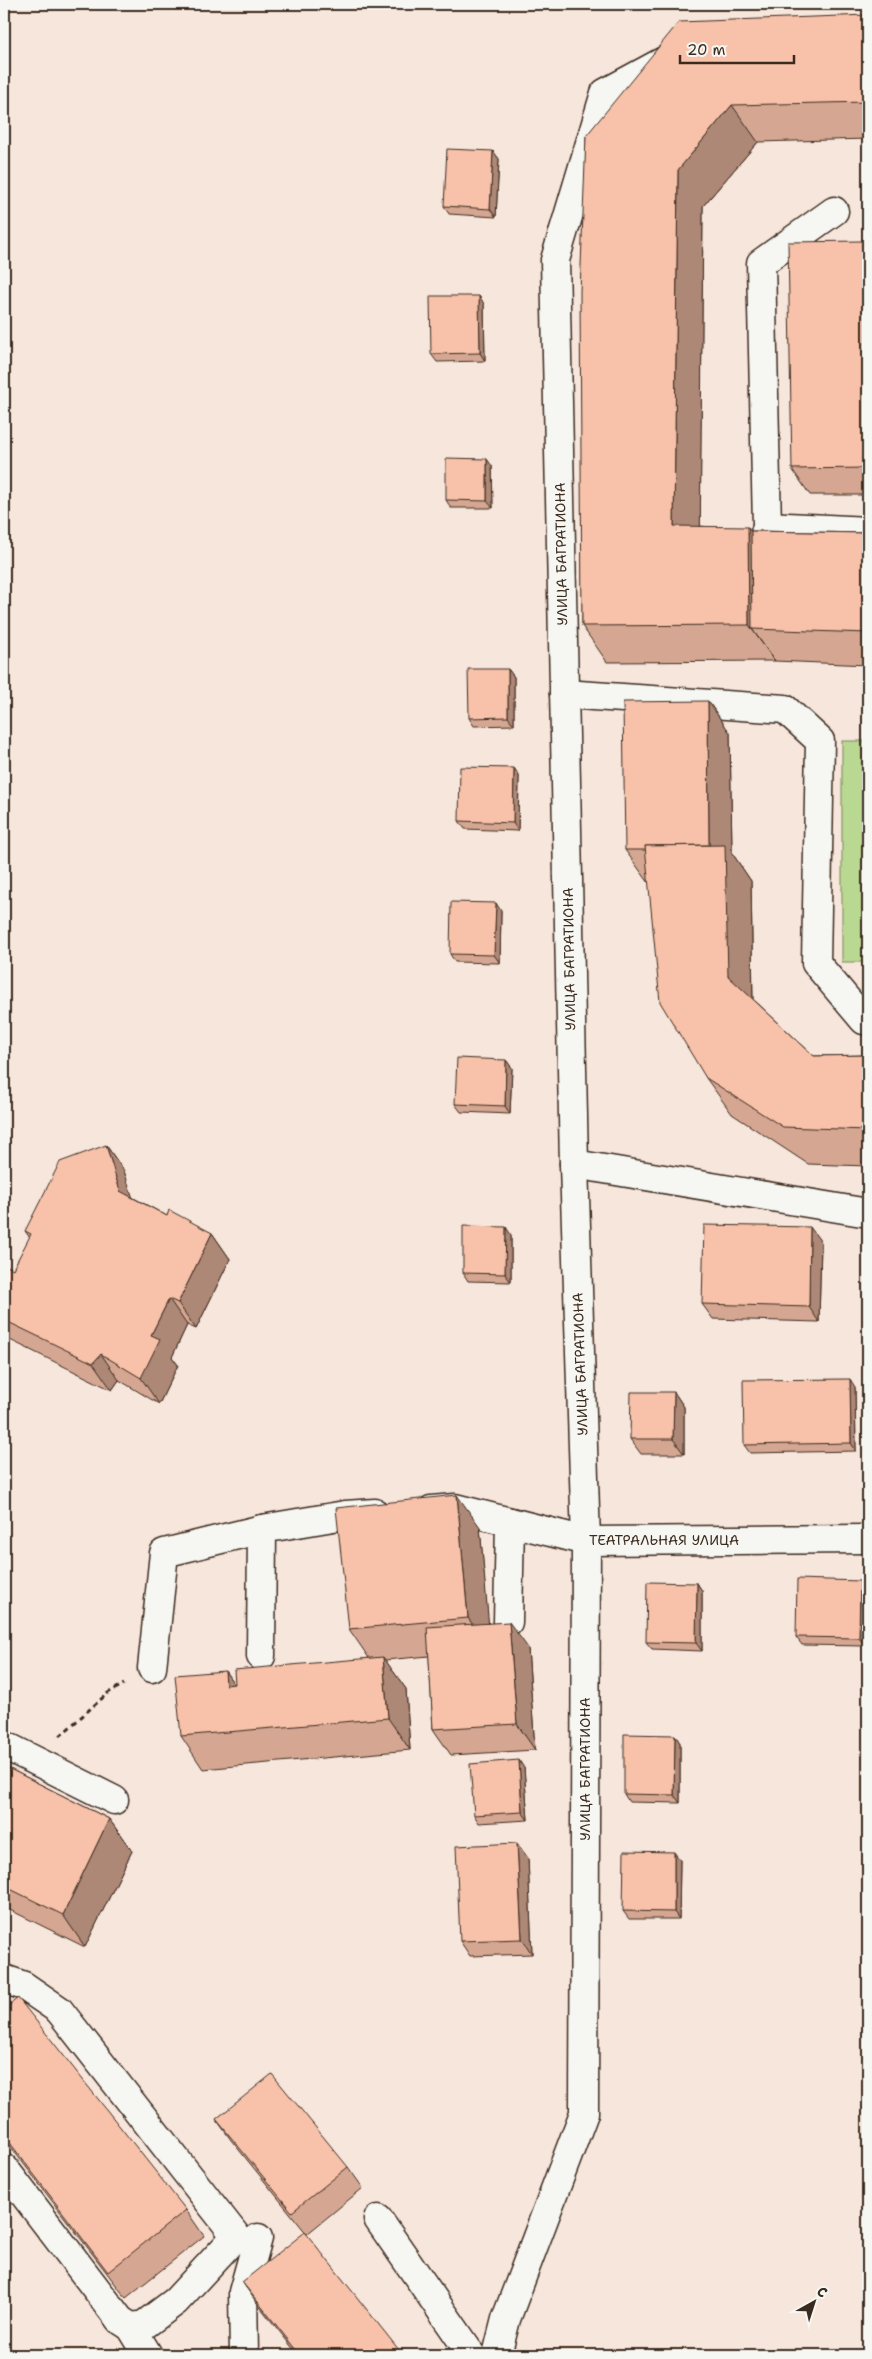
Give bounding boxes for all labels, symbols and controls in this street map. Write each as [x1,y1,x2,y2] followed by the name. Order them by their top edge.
[680,32,793,64] scale bar
[687,40,726,60] text: 20 m
[551,482,571,626] street label: УЛИЦА БАГРАТИОНА
[559,887,579,1031] street label: УЛИЦА БАГРАТИОНА
[569,1292,591,1436] street label: УЛИЦА БАГРАТИОНА
[589,1531,739,1549] street label: ТЕАТРАЛЬНАЯ УЛИЦА
[576,1697,594,1841] street label: УЛИЦА БАГРАТИОНА
[790,2276,840,2326] north arrow
[813,2282,831,2302] text: С

